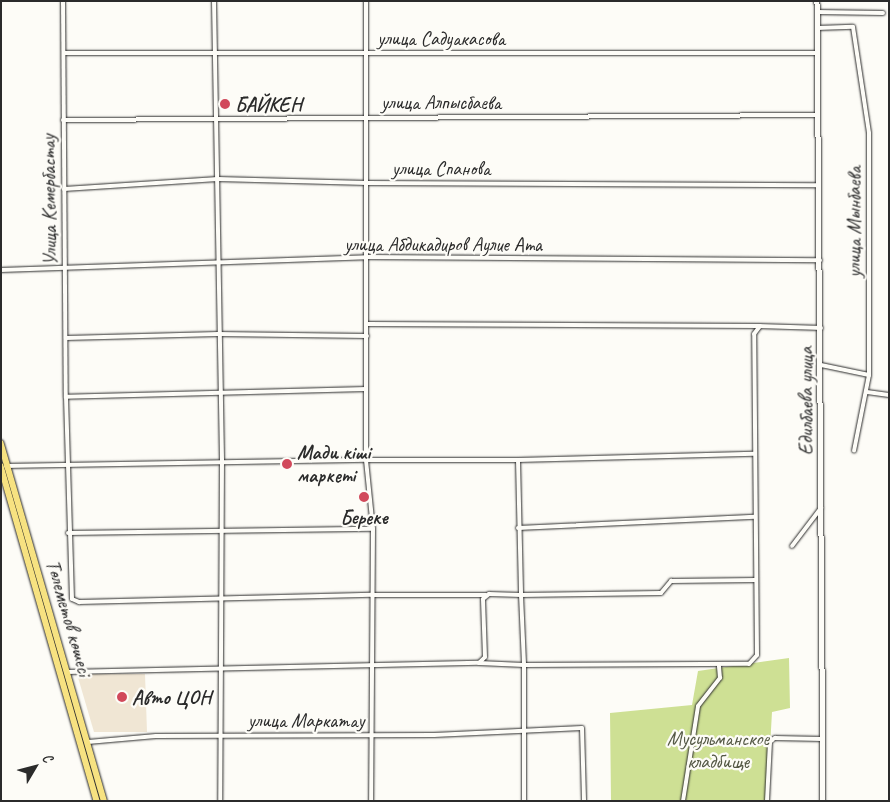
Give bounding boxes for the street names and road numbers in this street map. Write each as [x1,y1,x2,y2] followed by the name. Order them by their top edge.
[377,26,505,50] street label: улица Садуакасова
[380,90,502,114] street label: улица Алпысбаева
[36,133,62,267] street label: Улица Кемербастау
[392,156,490,180] street label: улица Спанова
[842,166,866,278] street label: улица Мынбаева
[342,232,544,256] street label: улица Абдикадиров Аулие Ата
[794,346,818,456] street label: Едилбаева улица
[41,557,97,679] street label: Төлеметов көшесі
[248,708,364,732] street label: улица Маркатау

